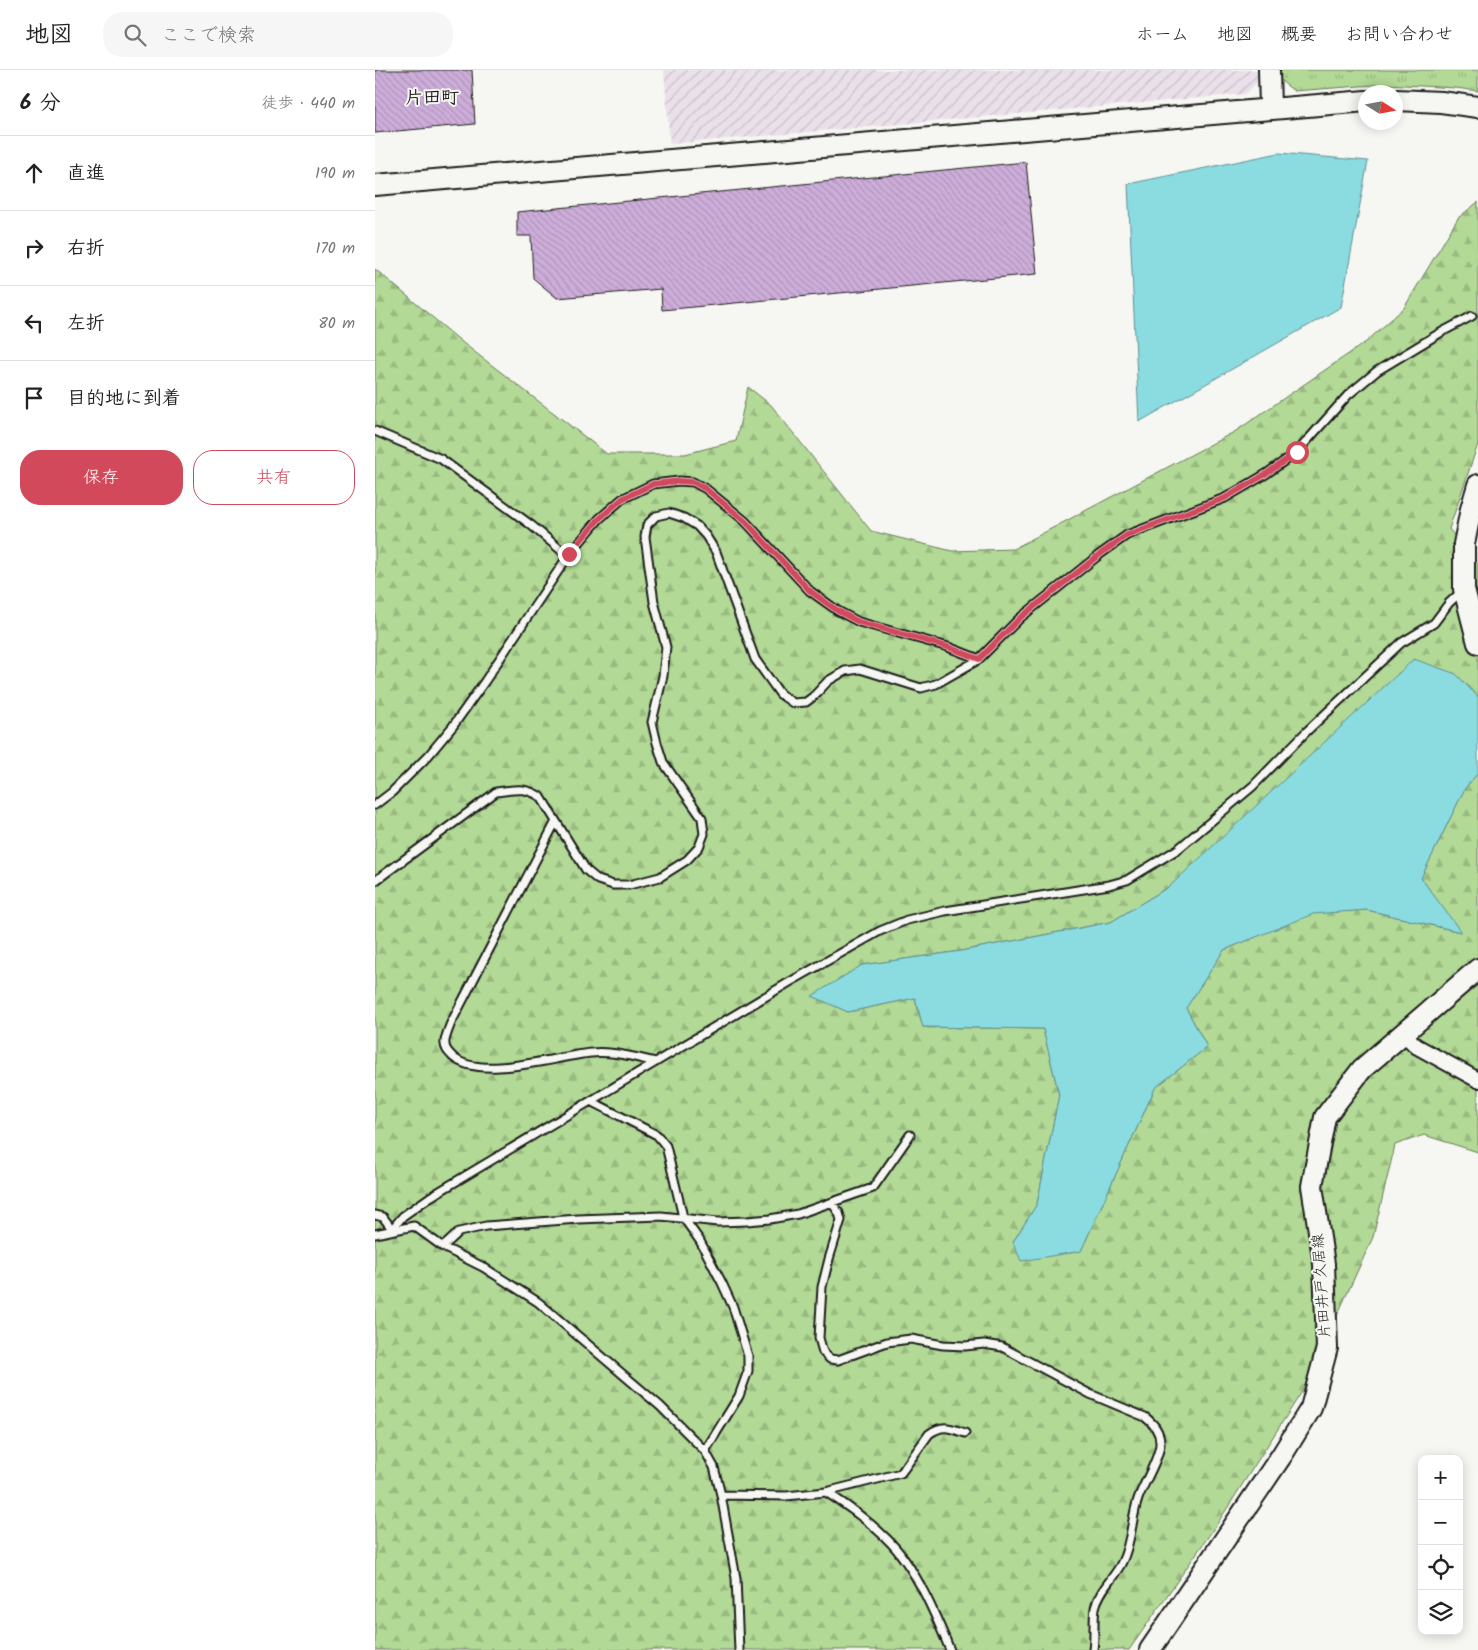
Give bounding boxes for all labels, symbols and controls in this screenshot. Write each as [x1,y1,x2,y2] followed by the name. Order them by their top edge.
[103,12,453,57] search box
[25,16,73,55] text: 地図
[121,21,149,49] icon: search
[161,21,256,51] text: ここで検索
[1136,21,1189,50] text: ホーム
[1217,21,1253,50] text: 地図
[1281,21,1317,50] text: 概要
[1345,21,1453,50] text: お問い合わせ
[405,84,459,113] district label: 片田町
[1358,85,1403,130] north arrow
[20,87,60,120] text: 6 分
[262,91,355,116] text: 徒歩 · 440 m
[20,159,48,187] icon: ahead
[67,159,105,189] text: 直進
[315,161,355,186] text: 190 m
[20,234,48,262] icon: right
[67,234,105,264] text: 右折
[315,236,355,261] text: 170 m
[20,309,48,337] icon: left
[67,309,105,339] text: 左折
[318,311,355,336] text: 80 m
[20,384,48,412] icon: arrive
[67,384,181,414] text: 目的地に到着
[1286,441,1309,464] route start
[20,450,183,505] button: 保存
[193,450,355,505] button: 共有
[558,543,581,566] route end
[1306,1233,1338,1339] street label: 片田井戸久居線
[1418,1455,1463,1635] map controls
[1418,1455,1463,1500] button: +
[1418,1500,1463,1545] button: −
[1418,1545,1463,1590] button: locate
[1418,1590,1463,1635] button: layers

